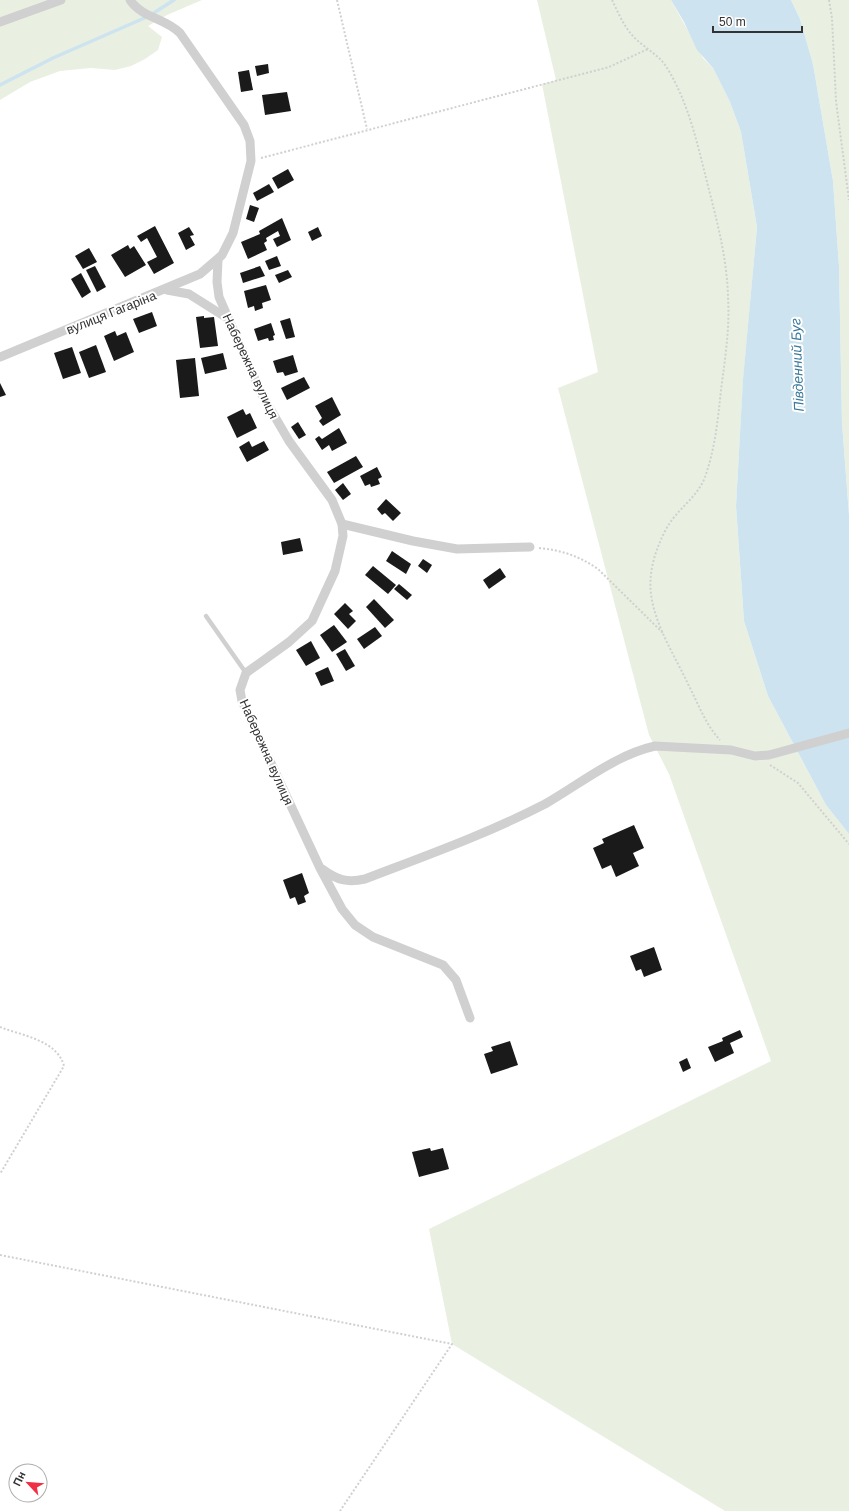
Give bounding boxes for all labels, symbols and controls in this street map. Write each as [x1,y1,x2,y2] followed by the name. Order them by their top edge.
[713,8,802,34] scale bar
[719,15,746,29] text: 50 m
[64,287,159,337] street label: вулиця Гагаріна
[220,311,282,421] street label: Набережна вулиця
[787,318,807,412] water label: Південний Буг
[236,697,297,807] street label: Набережна вулиця
[8,1463,48,1503] north arrow
[10,1469,28,1488] text: Пн

